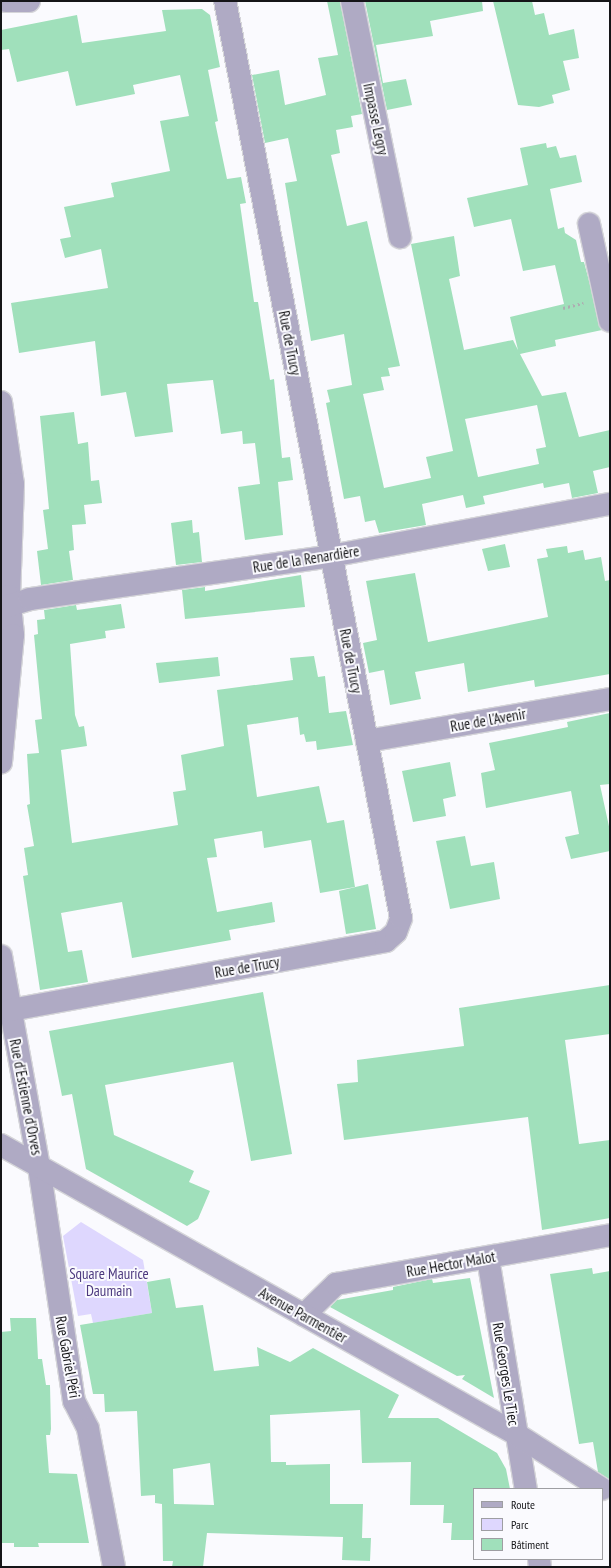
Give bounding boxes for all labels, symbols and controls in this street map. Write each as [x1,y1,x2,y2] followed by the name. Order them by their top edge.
[360,81,392,157] street label: Impasse Legry
[275,309,305,377] street label: Rue de Trucy
[252,542,360,576] street label: Rue de la Renardière
[336,627,366,695] street label: Rue de Trucy
[449,705,527,735] street label: Rue de l'Avenir
[213,952,281,982] street label: Rue de Trucy
[6,1037,46,1157] street label: Rue d'Estienne d'Orves
[405,1247,497,1281] street label: Rue Hector Malot
[69,1264,149,1299] park label: Square Maurice Daumain
[256,1283,350,1347] street label: Avenue Parmentier
[52,1315,84,1399] street label: Rue Gabriel Péri
[489,1321,523,1427] street label: Rue Georges Le Tiec
[473,1488,603,1560] legend
[511,1497,535,1512] text: Route
[511,1517,528,1532] text: Parc
[511,1537,549,1552] text: Bâtiment

